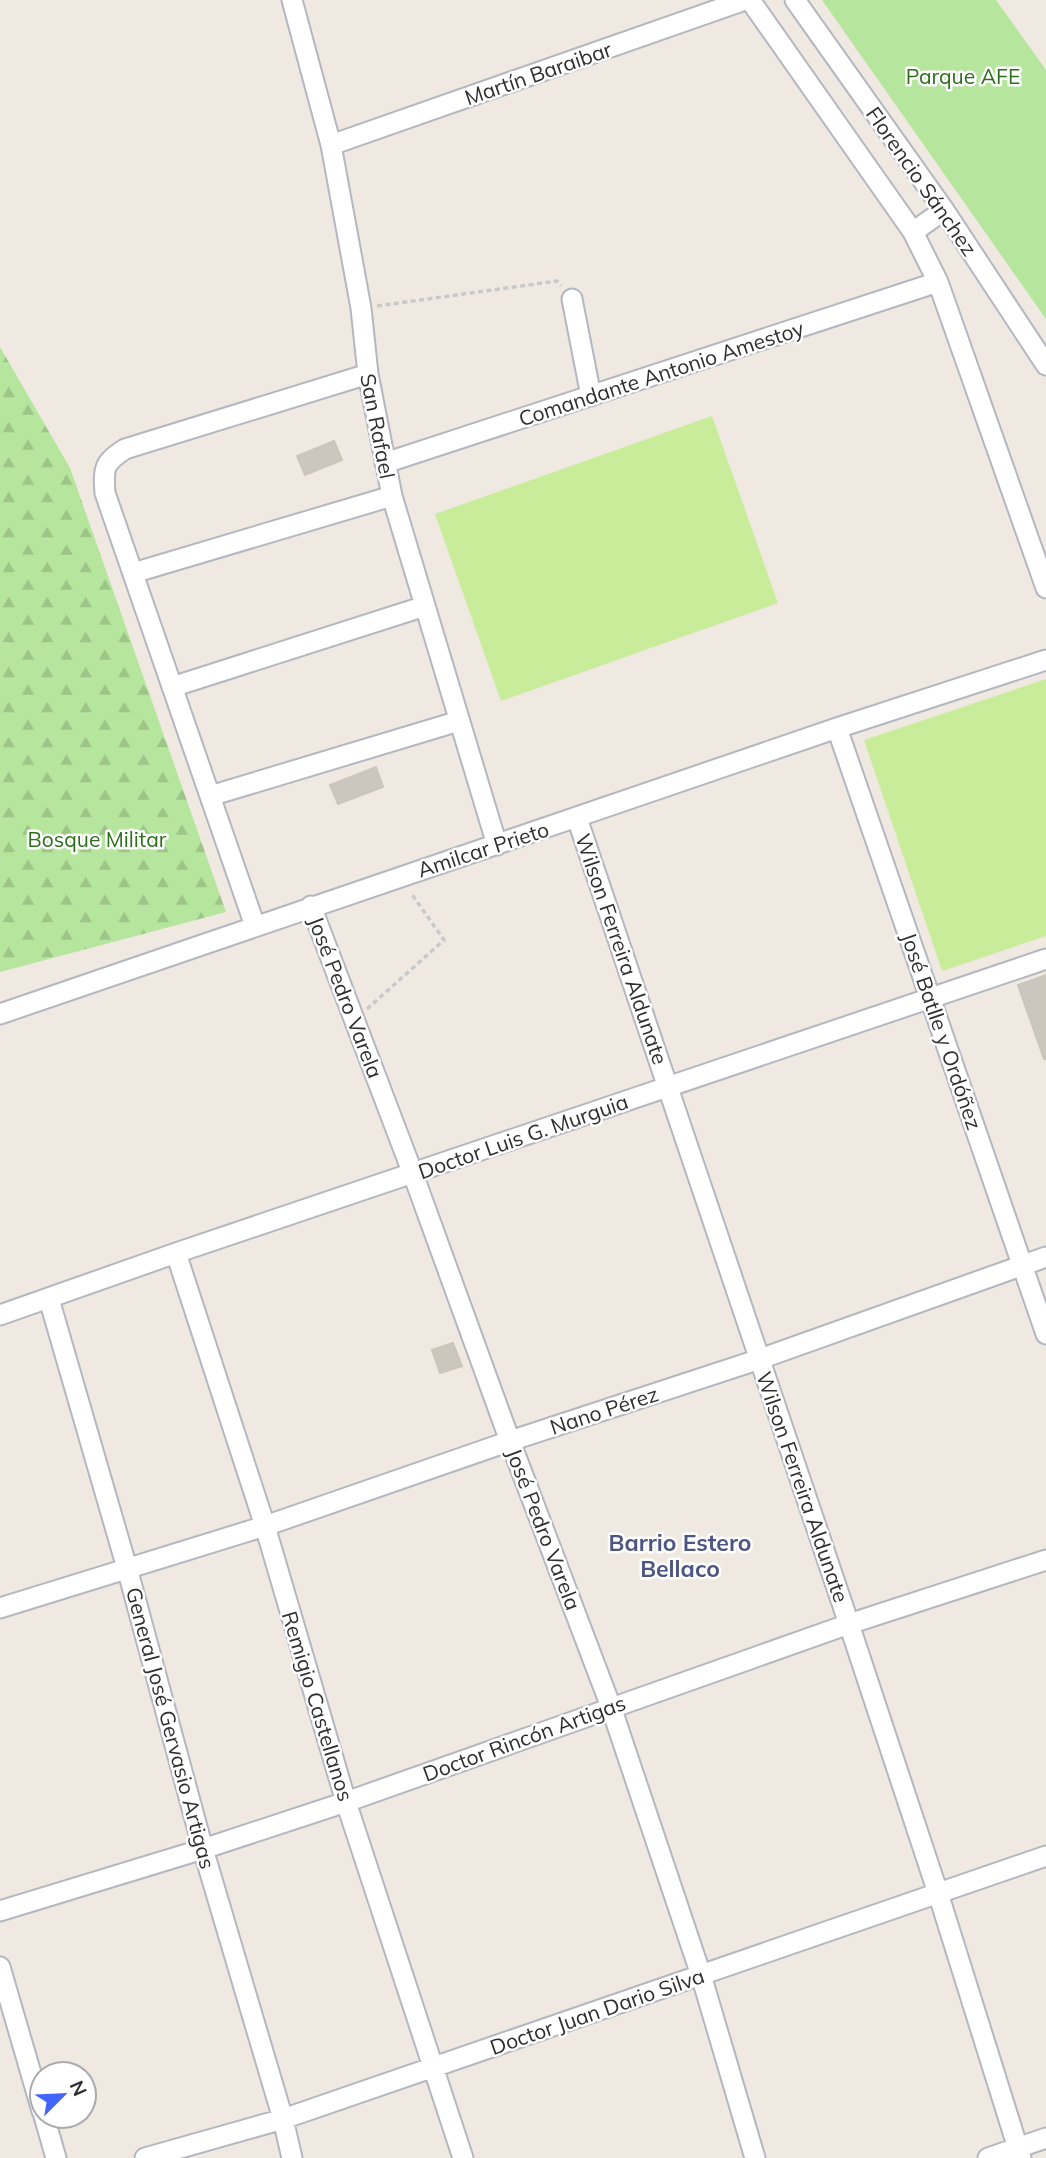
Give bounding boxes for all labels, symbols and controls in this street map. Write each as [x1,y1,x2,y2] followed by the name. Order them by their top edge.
[461,36,615,110] street label: Martín Baraibar
[906,63,1020,89] park label: Parque AFE
[861,102,983,260] street label: Florencio Sánchez
[515,315,807,431] street label: Comandante Antonio Amestoy
[355,371,401,481] street label: San Rafael
[414,816,552,882] street label: Amilcar Prieto
[28,826,167,852] park label: Bosque Militar
[570,830,674,1068] street label: Wilson Ferreira Aldunate
[303,913,389,1081] street label: José Pedro Varela
[896,929,988,1133] street label: José Batlle y Ordóñez
[415,1088,631,1184] street label: Doctor Luis G. Murguia
[751,1368,855,1606] street label: Wilson Ferreira Aldunate
[547,1380,661,1440] street label: Nano Pérez
[501,1445,587,1613] street label: José Pedro Varela
[609,1528,751,1583] district label: Barrio Estero Bellaco
[121,1584,221,1872] street label: General José Gervasio Artigas
[277,1608,359,1804] street label: Remigio Castellanos
[419,1689,629,1787] street label: Doctor Rincón Artigas
[486,1962,708,2060] street label: Doctor Juan Dario Silva
[28,2060,98,2130] north arrow
[65,2077,92,2100] text: N

